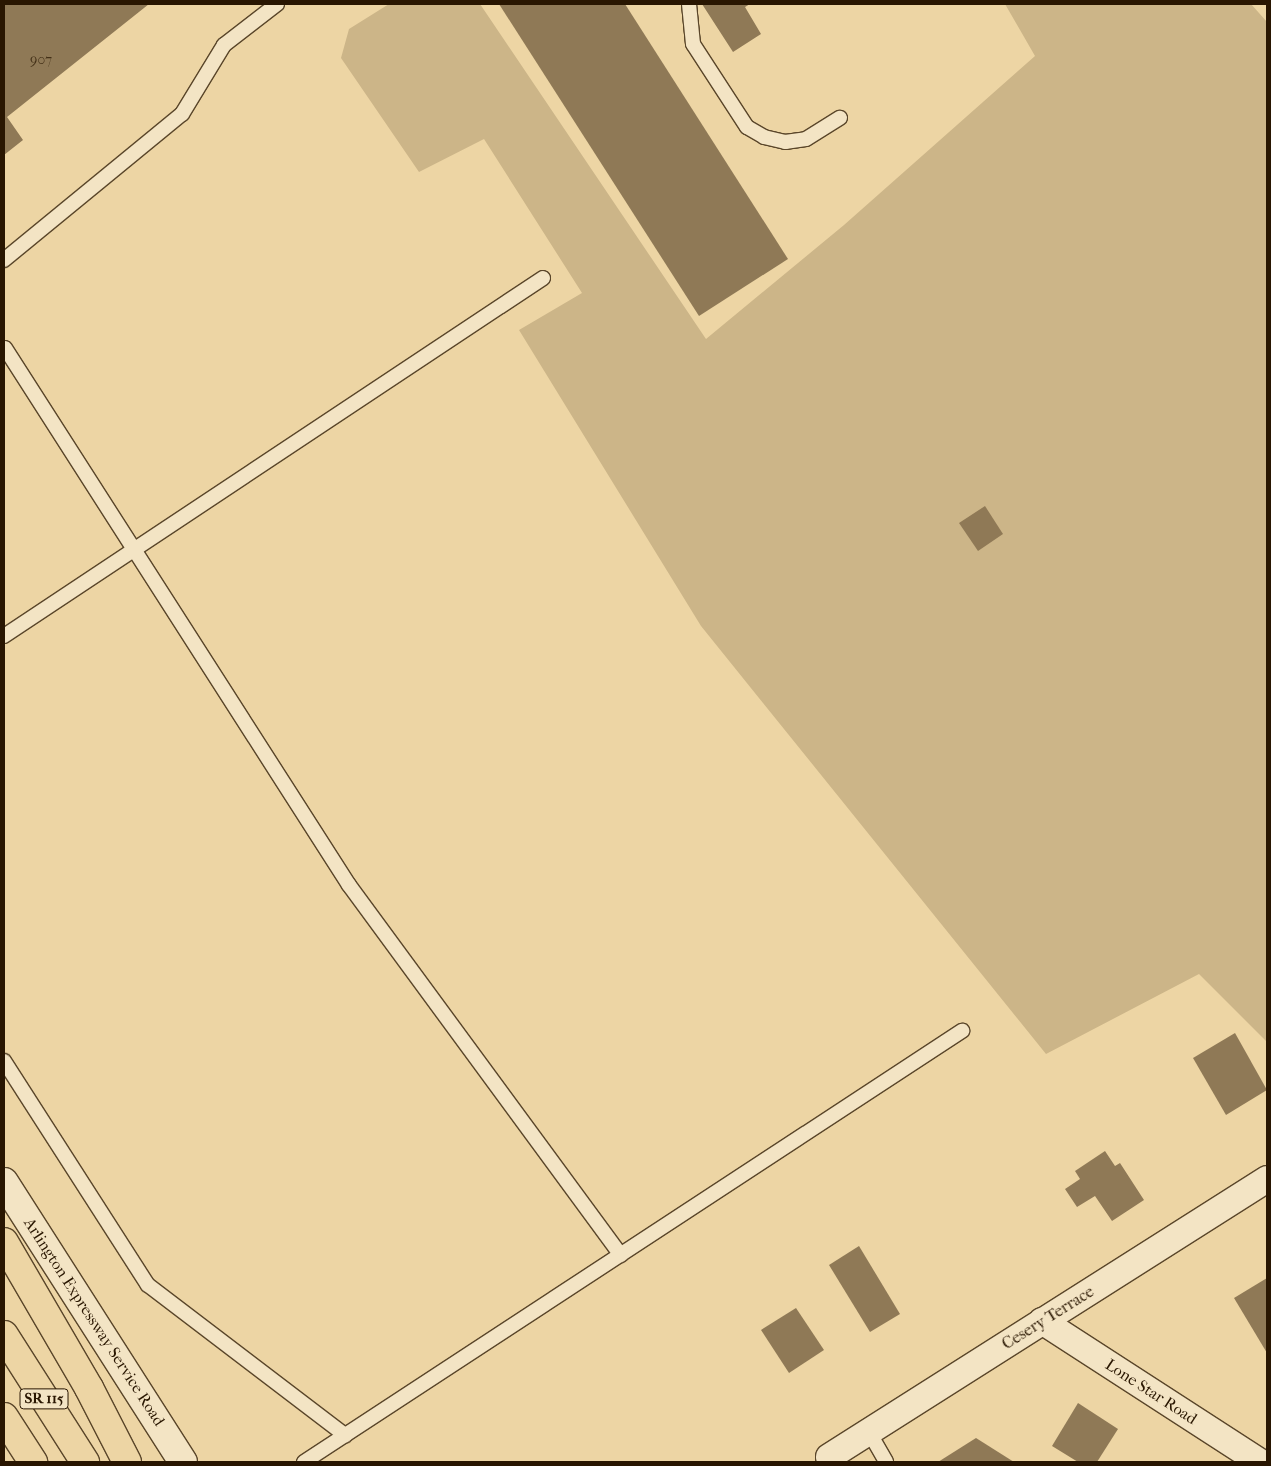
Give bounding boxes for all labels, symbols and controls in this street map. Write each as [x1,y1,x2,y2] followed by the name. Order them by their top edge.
[30,52,52,68] house number: 907
[19,1214,169,1430] street label: Arlington Expressway Service Road
[999,1282,1097,1354] street label: Cesery Terrace
[1102,1355,1200,1429] street label: Lone Star Road
[19,1386,69,1412] road number: SR 115

